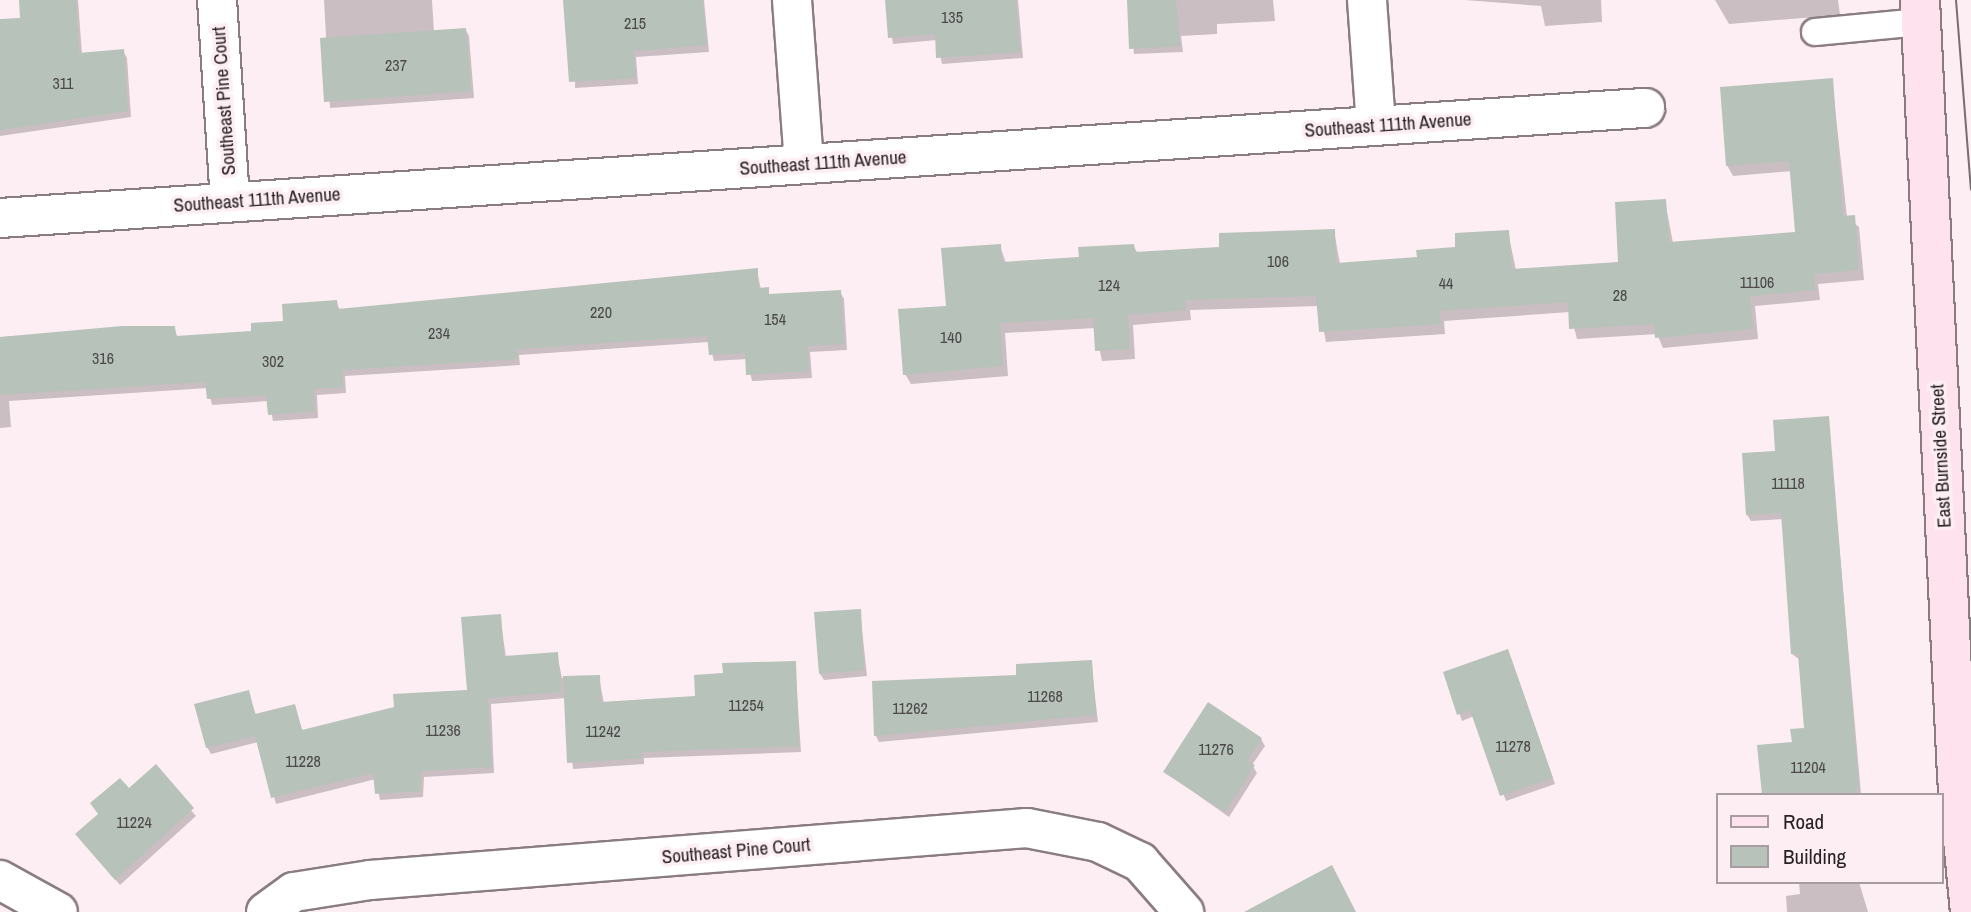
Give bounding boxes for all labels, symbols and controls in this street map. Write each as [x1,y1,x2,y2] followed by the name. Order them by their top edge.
[941,7,963,27] house number: 135
[624,13,646,33] house number: 215
[207,26,241,176] street label: Southeast Pine Court
[385,55,407,75] house number: 237
[53,73,73,93] house number: 311
[1303,108,1473,142] street label: Southeast 111th Avenue
[738,146,908,180] street label: Southeast 111th Avenue
[172,183,342,217] street label: Southeast 111th Avenue
[1267,251,1289,271] house number: 106
[1740,272,1774,292] house number: 11106
[1439,273,1453,293] house number: 44
[1098,275,1120,295] house number: 124
[1613,285,1627,305] house number: 28
[590,302,612,322] house number: 220
[764,309,786,329] house number: 154
[428,323,450,343] house number: 234
[940,327,962,347] house number: 140
[92,348,114,368] house number: 316
[262,351,284,371] house number: 302
[1926,384,1956,528] street label: East Burnside Street
[1771,473,1805,493] house number: 11118
[1027,686,1063,706] house number: 11268
[728,695,764,715] house number: 11254
[892,698,928,718] house number: 11262
[425,720,461,740] house number: 11236
[585,721,621,741] house number: 11242
[1495,736,1531,756] house number: 11278
[1198,739,1234,759] house number: 11276
[285,751,321,771] house number: 11228
[1790,757,1826,777] house number: 11204
[1716,793,1943,884] legend
[1783,807,1824,836] text: Road
[116,812,152,832] house number: 11224
[661,833,811,869] street label: Southeast Pine Court
[1783,842,1846,871] text: Building

